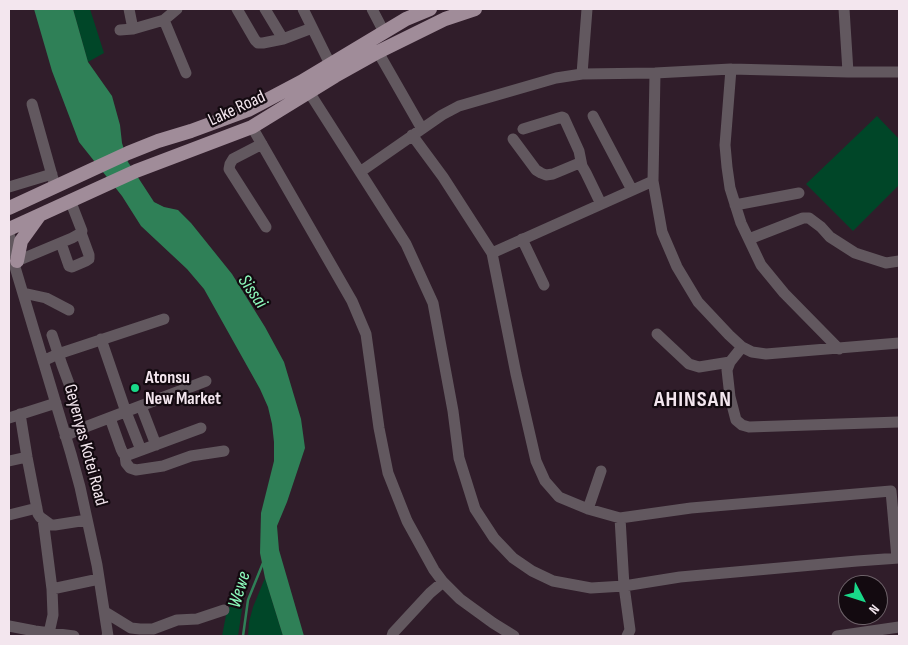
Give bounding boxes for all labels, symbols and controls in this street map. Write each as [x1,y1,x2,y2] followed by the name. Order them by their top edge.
[205,86,269,132] street label: Lake Road
[232,271,272,313] water label: Sissai
[145,367,221,409] place label: Atonsu New Market
[58,382,112,508] street label: Geyenyas Kotei Road
[129,382,141,394] marker: Atonsu New Market
[653,387,733,413] district label: AHINSAN
[224,569,256,611] water label: Wewe
[838,575,888,625] north arrow
[865,601,883,618] text: N

